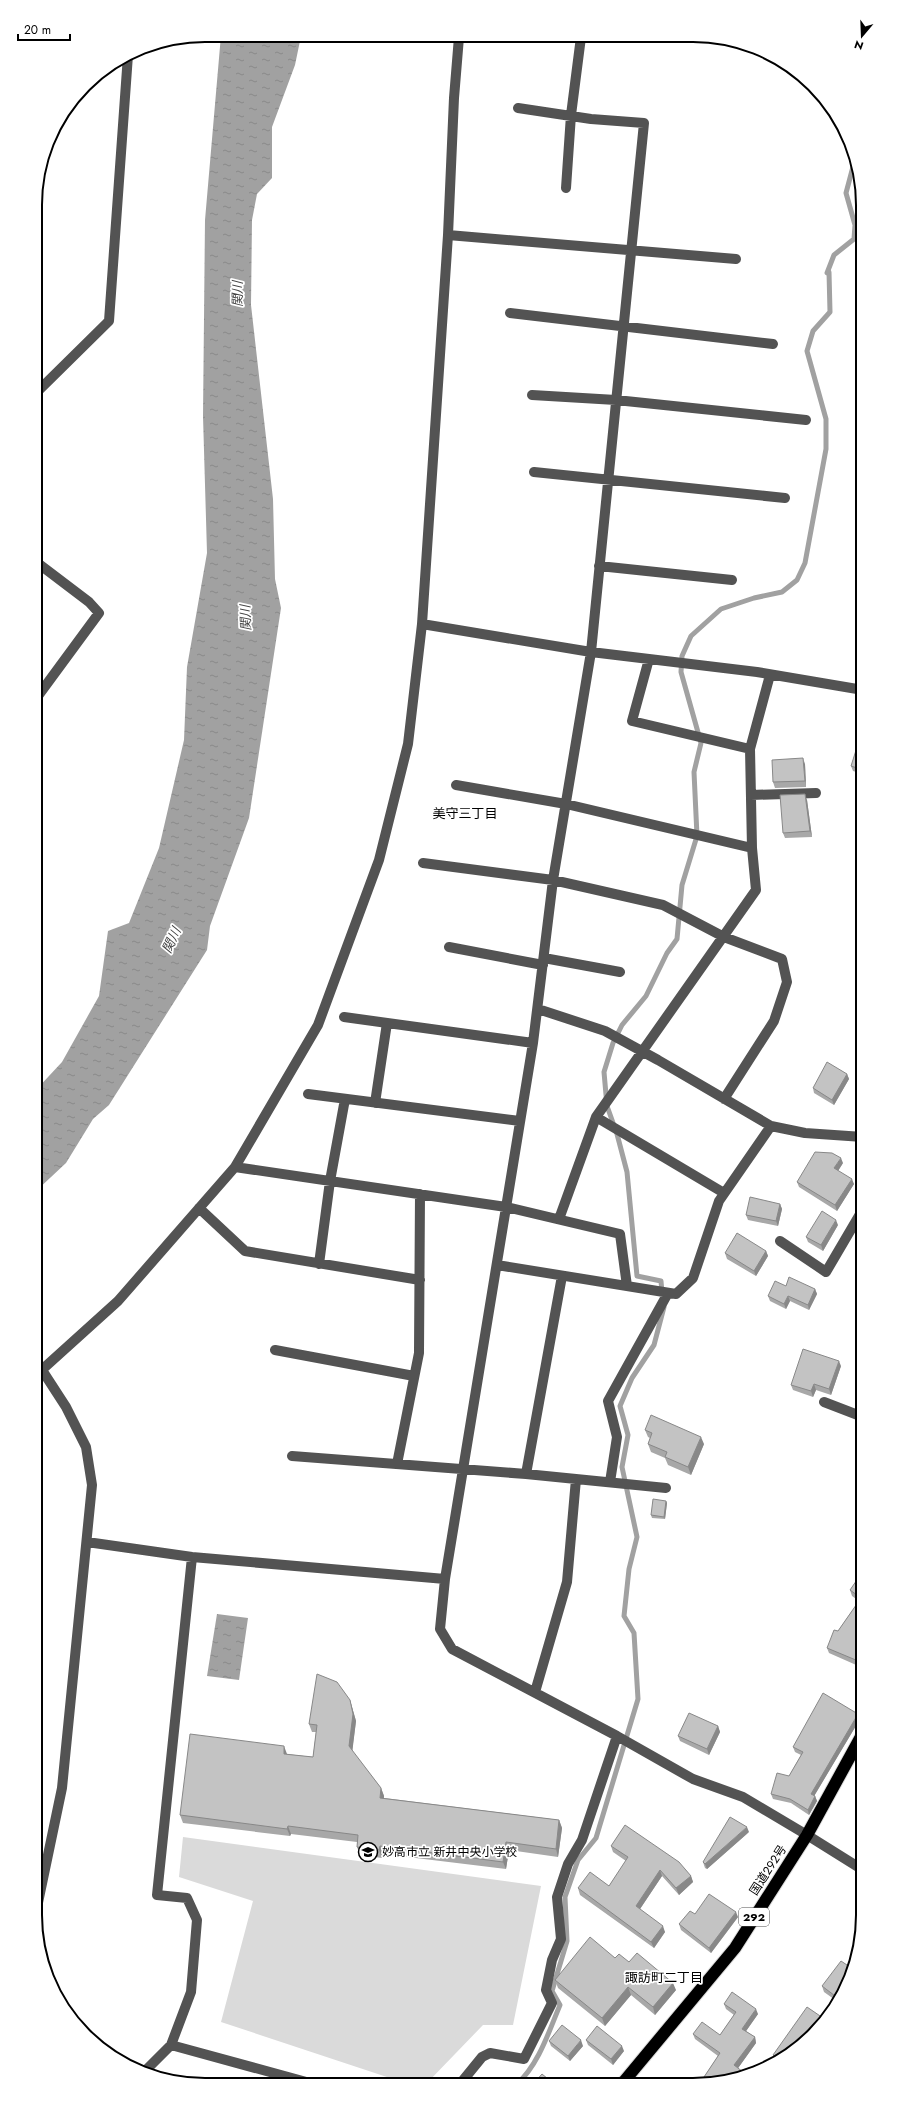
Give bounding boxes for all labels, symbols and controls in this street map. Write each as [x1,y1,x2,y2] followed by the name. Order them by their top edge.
[18,16,70,42] scale bar
[842,16,882,56] north arrow
[24,21,51,39] text: 20 m
[852,36,865,54] text: N
[228,279,247,307] water label: 関川
[235,603,255,631] water label: 関川
[432,804,498,823] district label: 美守三丁目
[157,923,186,956] water label: 関川
[357,1841,379,1863] school or university icon: 妙高市立 新井中央小学校
[745,1841,791,1899] street label: 国道292号
[382,1843,518,1861] place label: 妙高市立 新井中央小学校
[739,1908,769,1926] road number: 292
[625,1968,703,1987] district label: 諏訪町二丁目

